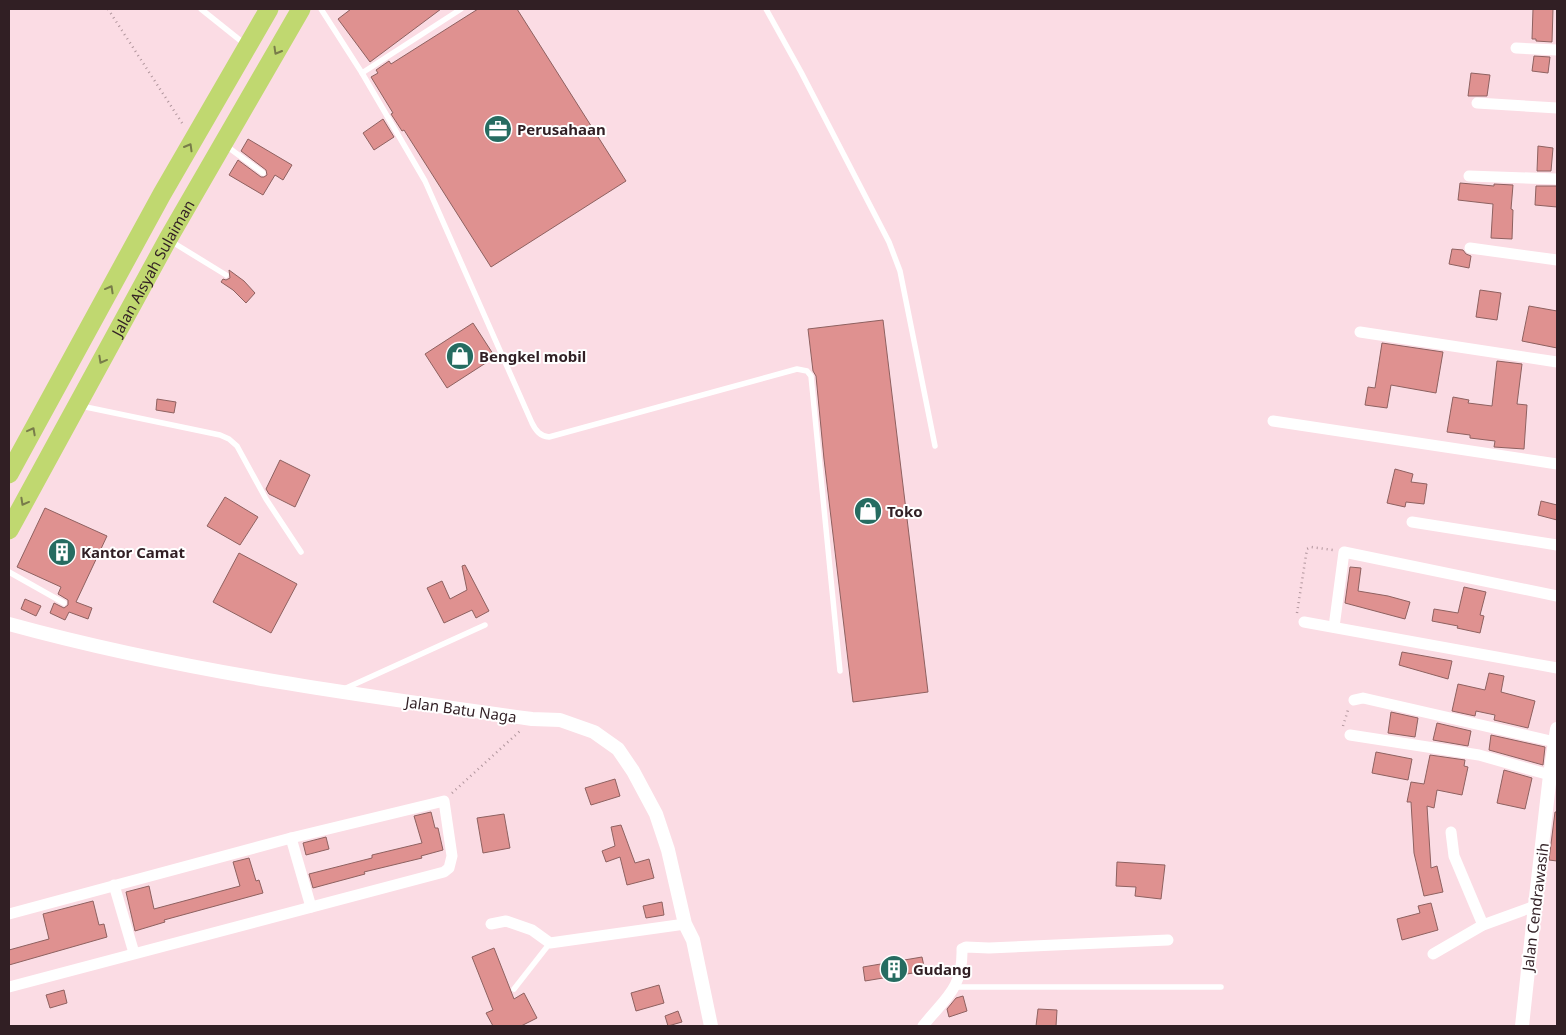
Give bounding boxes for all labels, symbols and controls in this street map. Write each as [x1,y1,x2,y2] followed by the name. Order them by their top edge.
[273,45,283,54] one-way arrow
[483,114,513,144] office icon: Perusahaan
[517,119,606,139] place label: Perusahaan
[183,143,193,152] one-way arrow
[106,196,199,341] street label: Jalan Aisyah Sulaiman
[103,285,113,294] one-way arrow
[445,341,475,371] shop icon: Bengkel mobil
[479,346,586,366] place label: Bengkel mobil
[98,354,108,363] one-way arrow
[26,428,36,437] one-way arrow
[853,496,883,526] shop icon: Toko
[20,497,30,506] one-way arrow
[887,501,923,521] place label: Toko
[47,537,77,567] building icon: Kantor Camat
[81,542,185,562] place label: Kantor Camat
[402,691,518,727] street label: Jalan Batu Naga
[1517,842,1553,974] street label: Jalan Cendrawasih
[879,954,909,984] building icon: Gudang
[913,959,971,979] place label: Gudang

